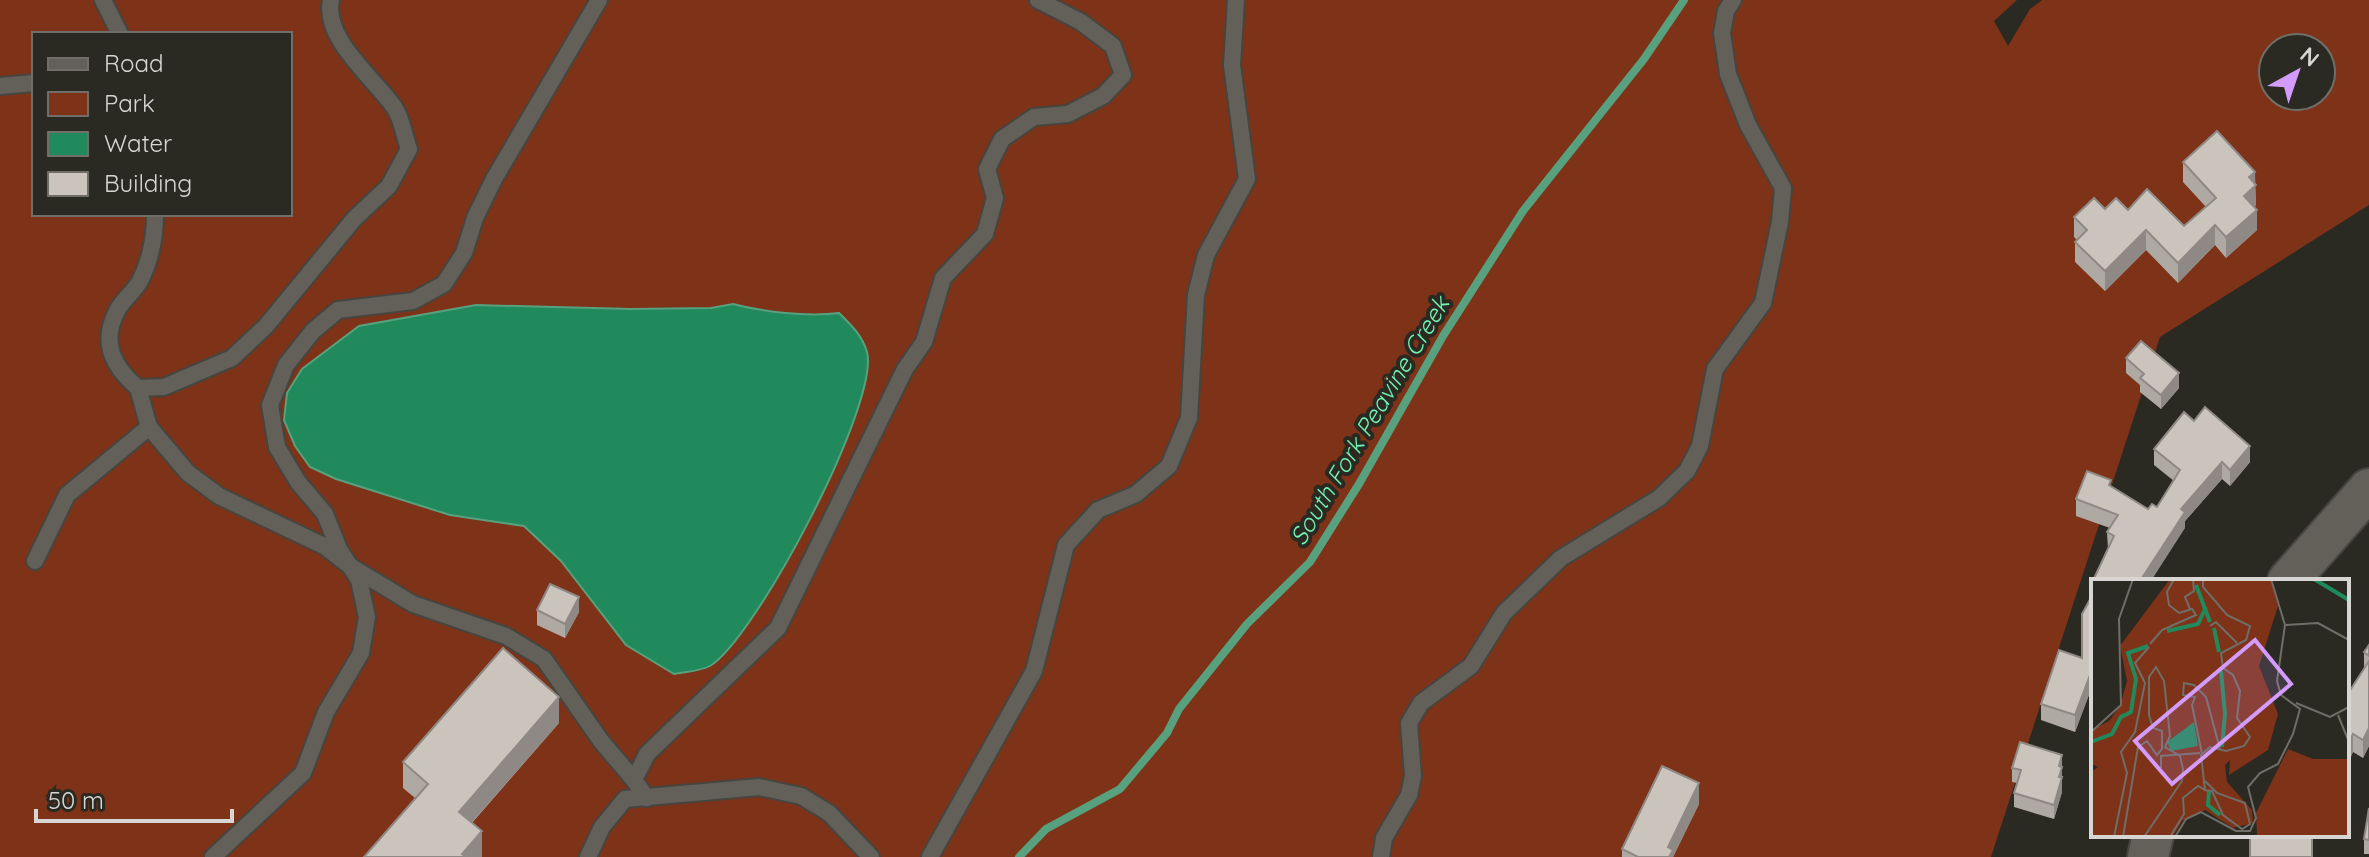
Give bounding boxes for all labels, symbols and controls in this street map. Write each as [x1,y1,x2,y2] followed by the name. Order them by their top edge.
[32,32,292,216] legend
[2257,32,2337,112] north arrow
[2295,41,2325,73] text: N
[104,48,164,78] text: Road
[104,88,155,118] text: Park
[104,128,172,158] text: Water
[104,168,192,198] text: Building
[1283,289,1456,550] water label: South Fork Peavine Creek
[2091,579,2349,837] inset map
[36,773,232,823] scale bar
[48,785,104,815] text: 50 m

